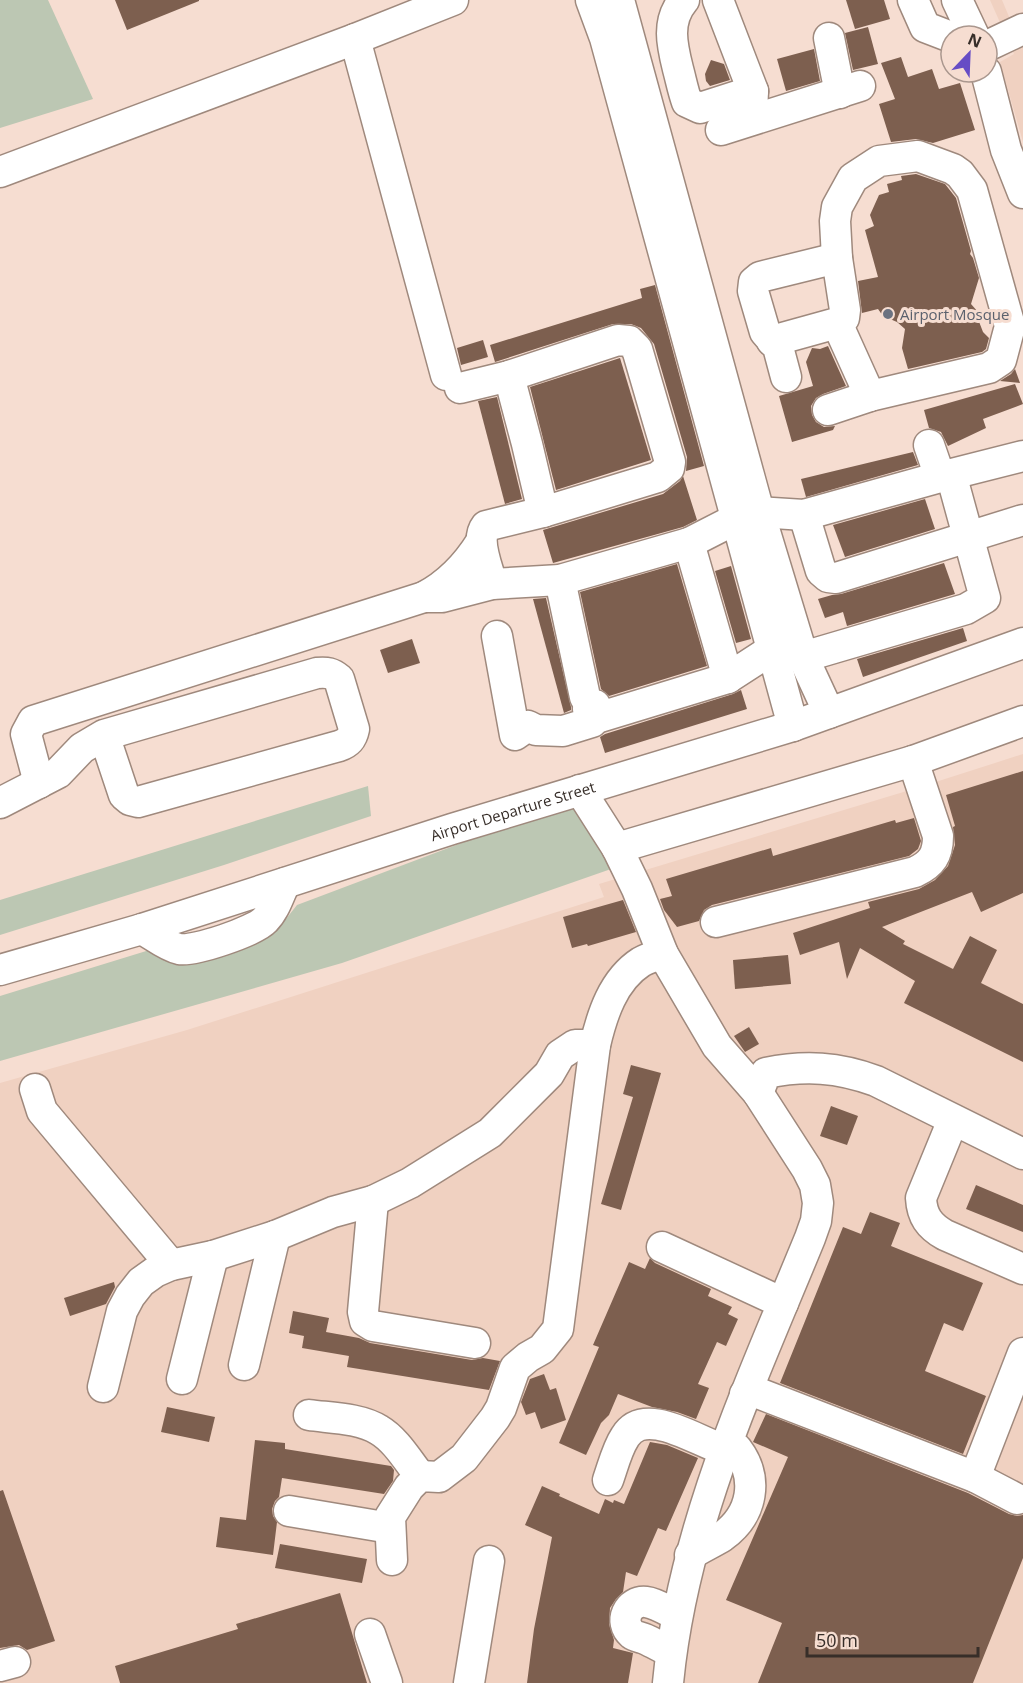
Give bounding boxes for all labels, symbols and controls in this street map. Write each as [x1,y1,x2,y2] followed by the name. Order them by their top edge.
[939,24,999,84] north arrow
[965,28,985,53] text: N
[900,304,1009,324] place label: Airport Mosque
[881,307,895,321] marker: Airport Mosque
[428,776,598,845] street label: Airport Departure Street
[807,1620,978,1658] scale bar
[816,1628,858,1652] text: 50 m

